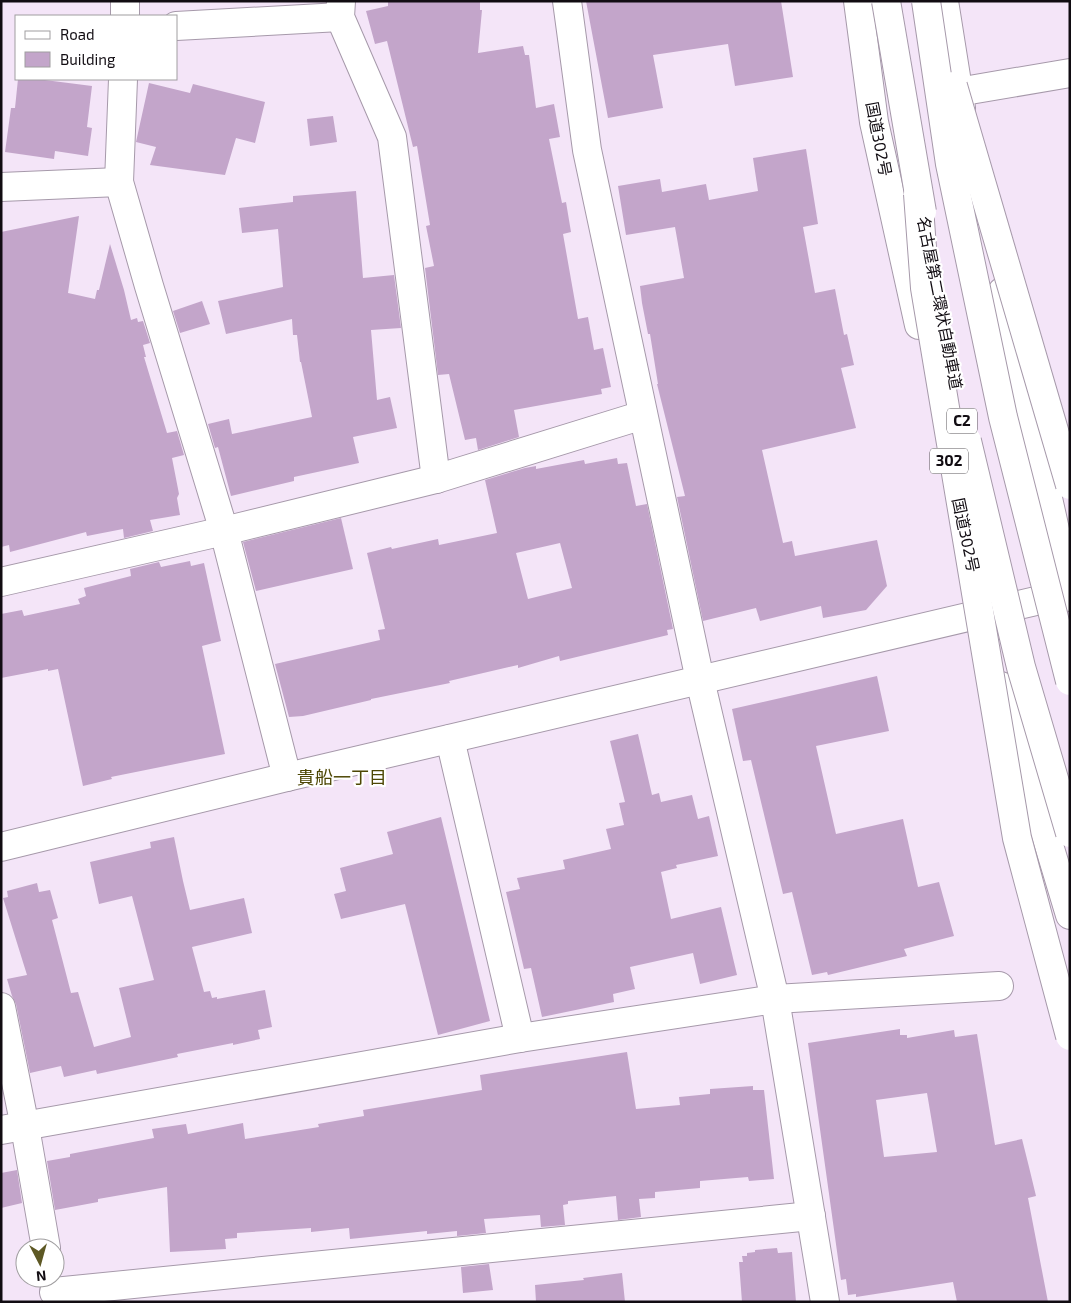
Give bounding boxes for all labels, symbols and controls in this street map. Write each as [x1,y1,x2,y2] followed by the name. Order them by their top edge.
[15,15,178,80] legend
[60,25,95,43] text: Road
[60,50,116,68] text: Building
[863,100,896,178] street label: 国道302号
[914,215,967,391] street label: 名古屋第二環状自動車道
[947,408,977,434] road number: C2
[930,448,968,474] road number: 302
[949,496,984,574] street label: 国道302号
[297,766,387,788] district label: 貴船一丁目
[15,1238,65,1288] north arrow
[35,1267,47,1285] text: N

